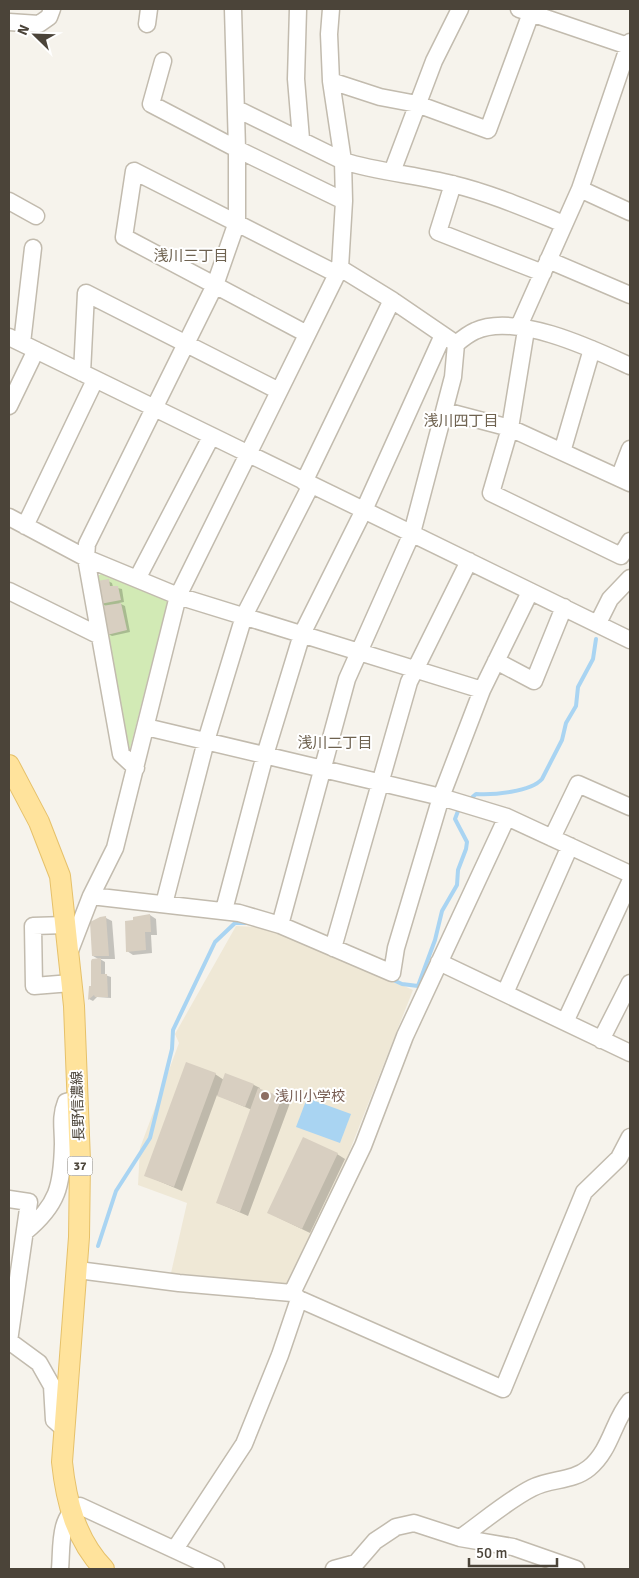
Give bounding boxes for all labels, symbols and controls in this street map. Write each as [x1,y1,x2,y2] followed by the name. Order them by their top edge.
[10,10,60,60] north arrow
[14,22,33,38] text: N
[153,247,229,265] district label: 浅川三丁目
[423,412,499,430] district label: 浅川四丁目
[297,734,373,752] district label: 浅川二丁目
[68,1071,88,1141] street label: 長野信濃線
[275,1088,345,1105] place label: 浅川小学校
[259,1090,271,1102] marker: 浅川小学校
[68,1156,92,1176] road number: 37
[469,1536,556,1568] scale bar
[476,1544,507,1562] text: 50 m

